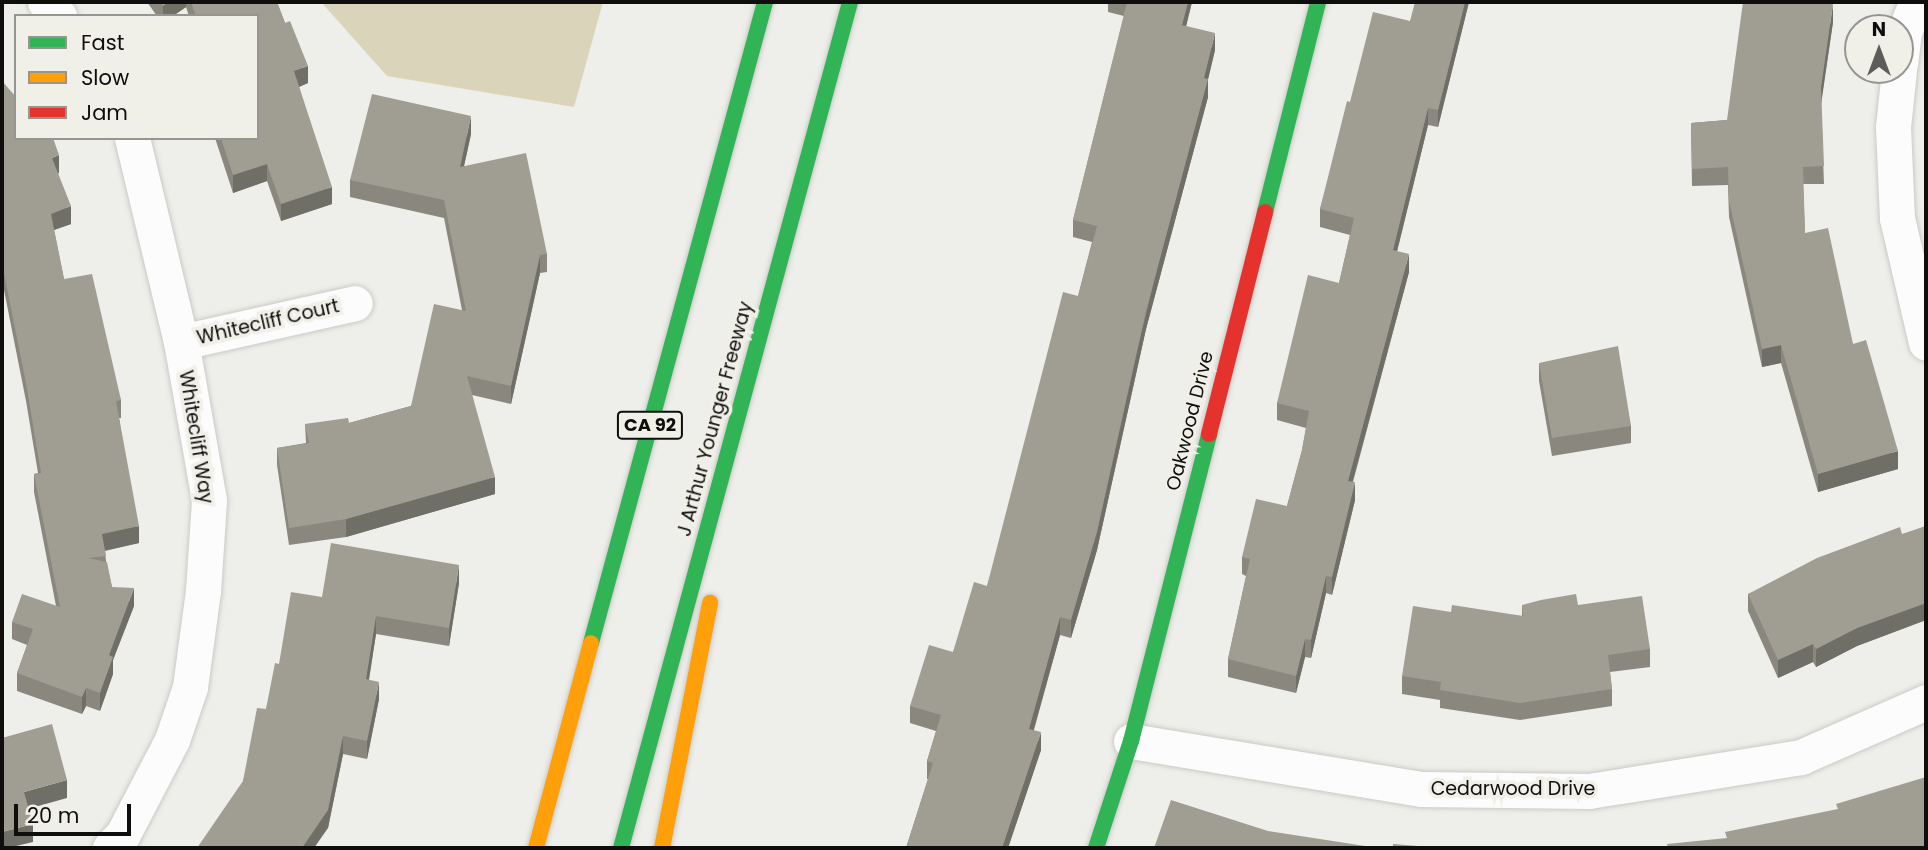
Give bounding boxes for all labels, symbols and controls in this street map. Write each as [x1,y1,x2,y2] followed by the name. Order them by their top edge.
[14,14,259,140] legend
[1844,14,1914,84] north arrow
[1872,16,1886,43] text: N
[81,28,124,57] text: Fast
[81,63,129,92] text: Slow
[81,98,128,127] text: Jam
[195,295,341,349] street label: Whitecliff Court
[673,299,757,539] street label: J Arthur Younger Freeway
[1162,349,1218,493] street label: Oakwood Drive
[174,369,218,505] street label: Whitecliff Way
[617,410,683,440] road number: CA 92
[1431,778,1595,800] street label: Cedarwood Drive
[18,790,135,834] scale bar
[27,801,80,830] text: 20 m

